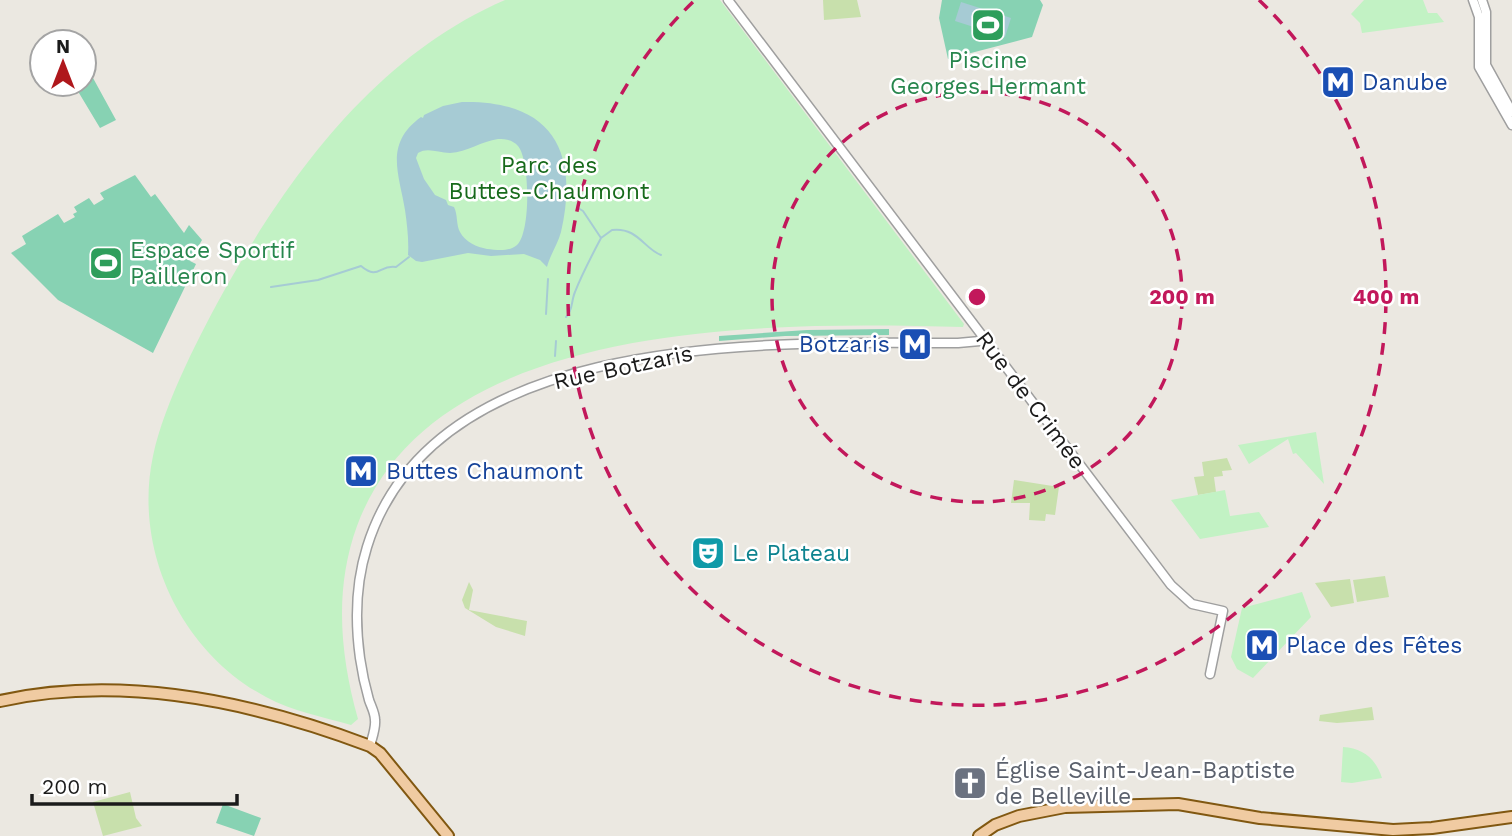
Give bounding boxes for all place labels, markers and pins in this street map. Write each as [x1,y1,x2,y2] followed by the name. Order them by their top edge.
[969,6,1007,44] sports icon: Piscine Georges Hermant
[890,47,1086,100] place label: Piscine Georges Hermant
[1319,63,1357,101] metro station icon: Danube
[1362,69,1448,96] place label: Danube
[130,237,295,290] place label: Espace Sportif Pailleron
[87,244,125,282] sports icon: Espace Sportif Pailleron
[965,285,989,309] centre of rings
[896,325,934,363] metro station icon: Botzaris
[799,331,890,358] place label: Botzaris
[342,452,380,490] metro station icon: Buttes Chaumont
[386,458,583,485] place label: Buttes Chaumont
[689,534,727,572] theatre icon: Le Plateau
[732,540,850,567] place label: Le Plateau
[1243,626,1281,664] metro station icon: Place des Fêtes
[1286,632,1462,659] place label: Place des Fêtes
[995,757,1295,810] place label: Église Saint-Jean-Baptiste de Belleville
[951,764,989,802] church icon: Église Saint-Jean-Baptiste de Belleville

